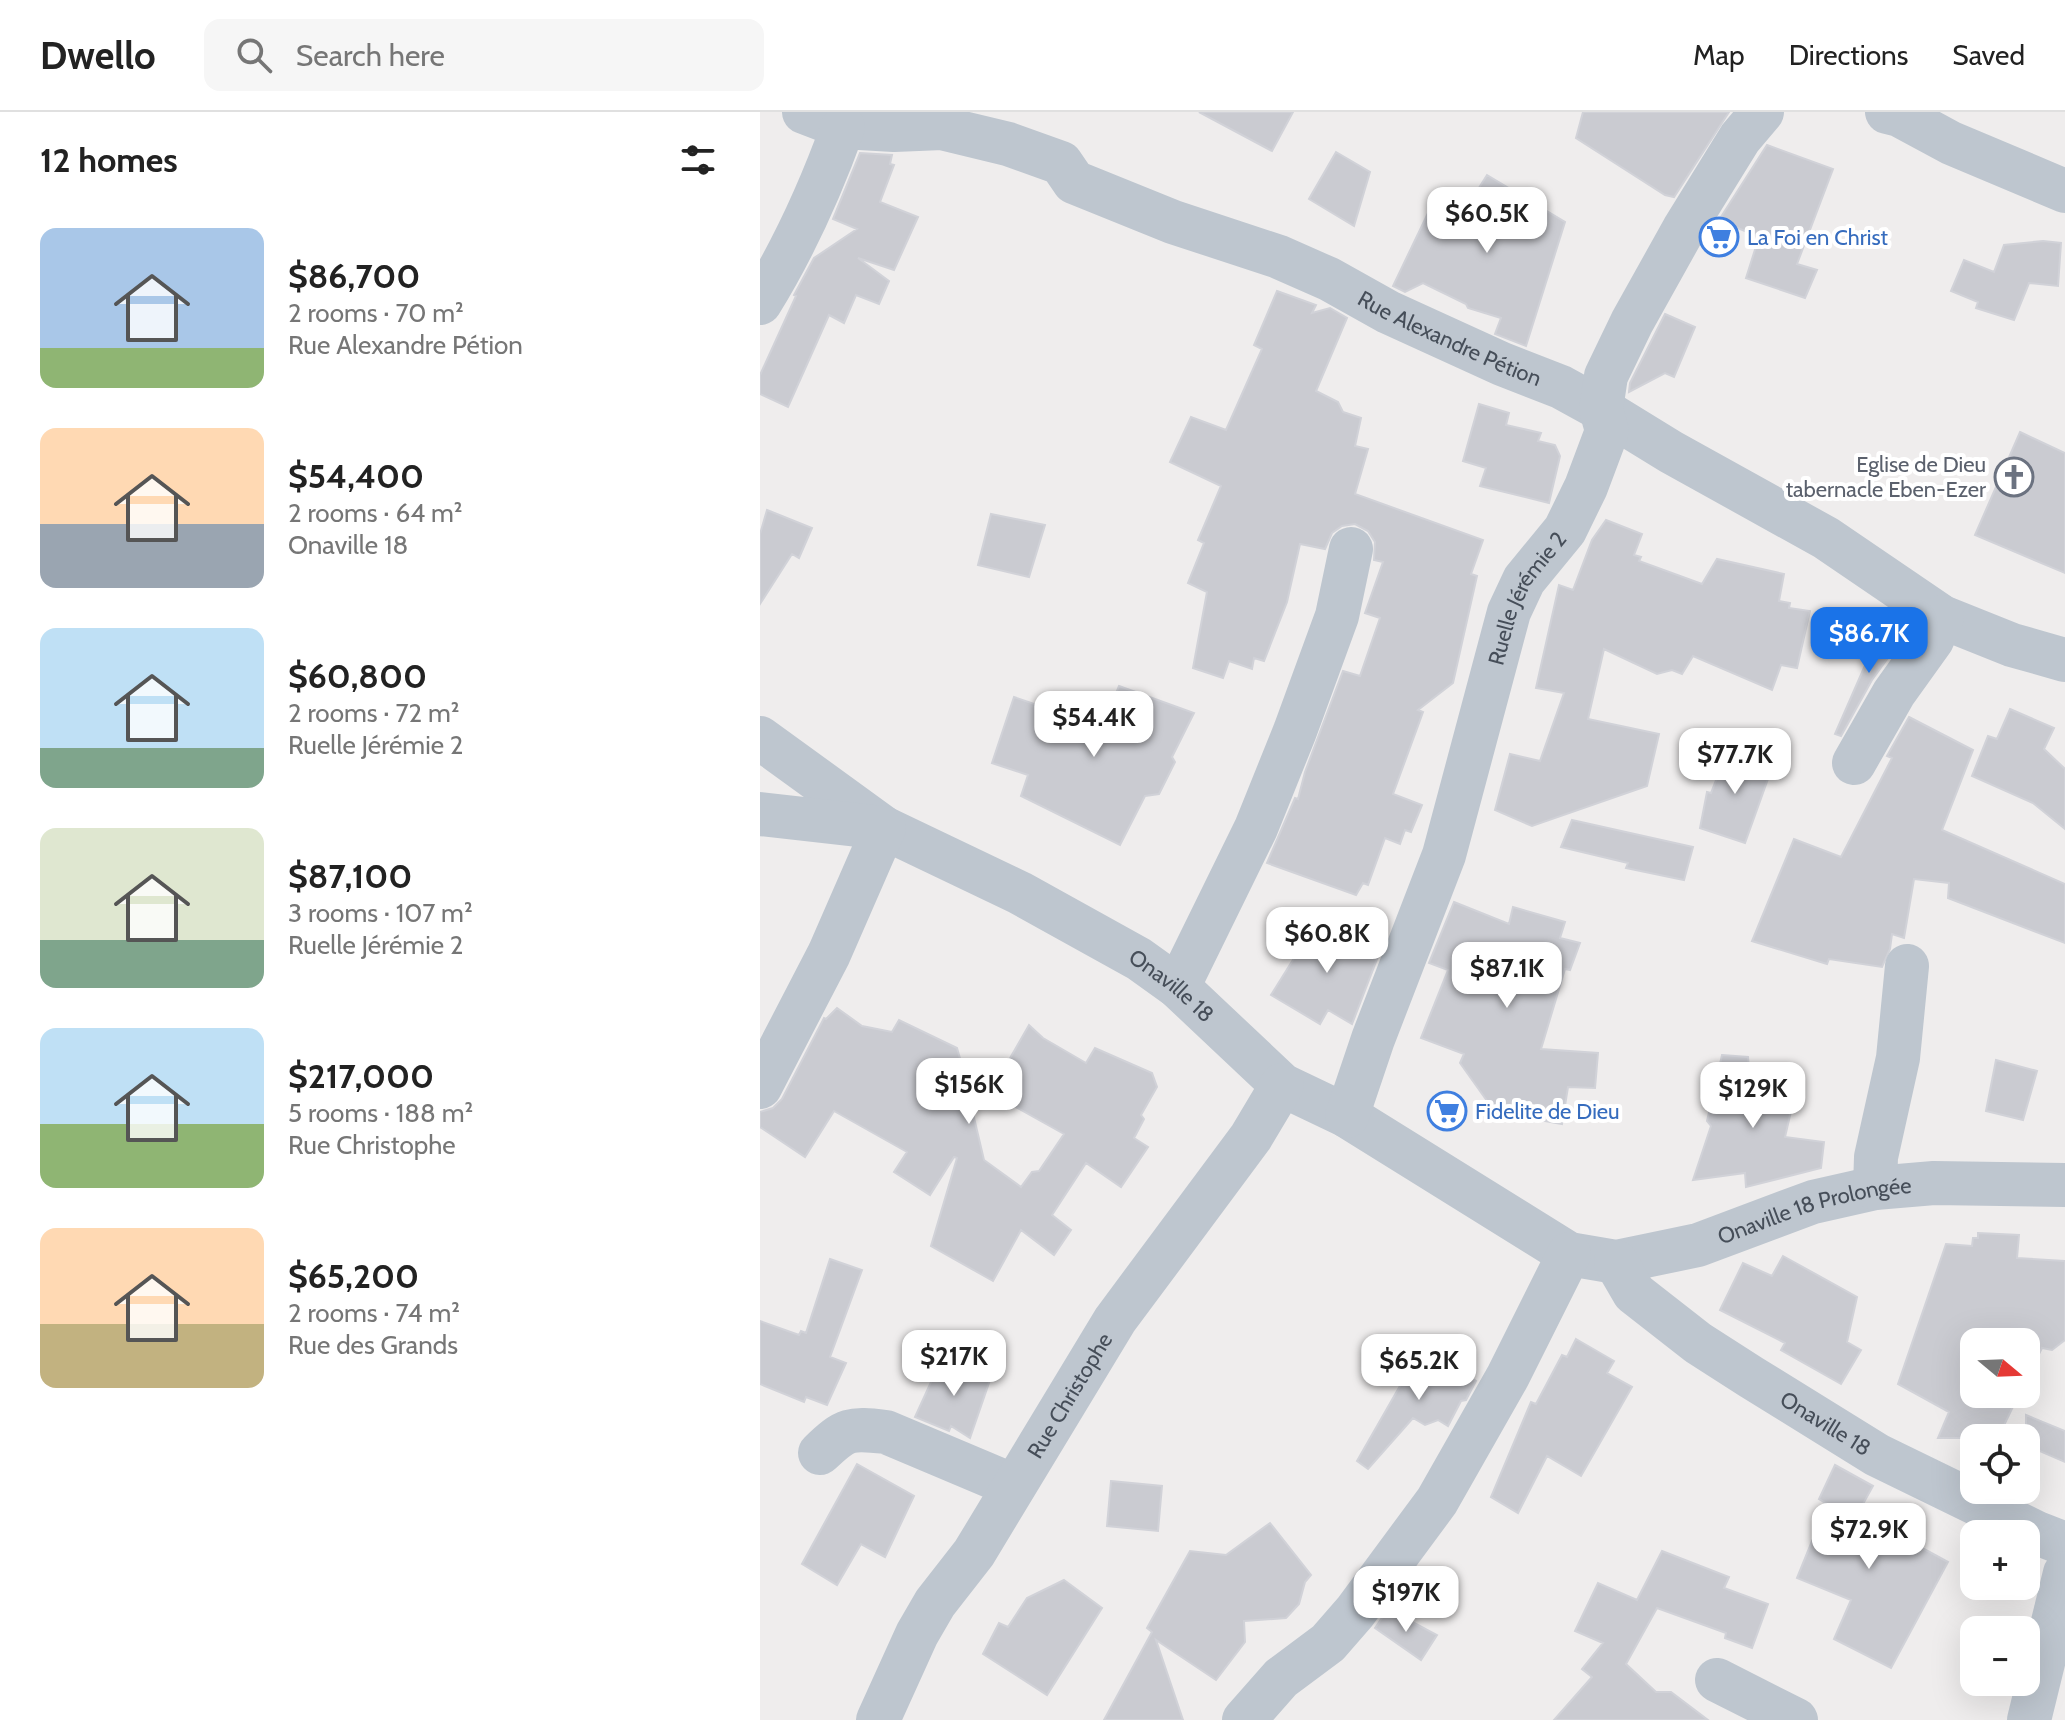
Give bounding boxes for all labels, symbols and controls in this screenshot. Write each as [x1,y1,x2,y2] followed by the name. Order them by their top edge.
[204,19,764,91] search box
[40,32,156,79] text: Dwello
[232,33,276,77] icon: search
[296,37,445,74] text: Search here
[1693,38,1745,72] text: Map
[1789,38,1908,72] text: Directions
[1952,38,2025,72] text: Saved
[676,138,720,182] icon: filters
[40,139,178,181] text: 12 homes
[1422,187,1552,255] pin: $60.5K
[1445,197,1529,229] text: $60.5K
[1698,216,1740,258] supermarket icon: La Foi en Christ
[1747,224,1888,251] place label: La Foi en Christ
[288,255,420,297] text: $86,700
[104,260,200,356] icon: home
[1353,285,1545,392] street label: Rue Alexandre Pétion
[288,297,464,329] text: 2 rooms · 70 m²
[288,329,523,361] text: Rue Alexandre Pétion
[1786,451,1986,503] place label: Eglise de Dieu tabernacle Eben-Ezer
[288,455,424,497] text: $54,400
[1993,456,2035,498] church icon: Eglise de Dieu tabernacle Eben-Ezer
[104,460,200,556] icon: home
[288,497,463,529] text: 2 rooms · 64 m²
[1482,526,1572,668] street label: Ruelle Jérémie 2
[288,529,408,561] text: Onaville 18
[1804,607,1934,675] pin: $86.7K
[1829,617,1909,649] text: $86.7K
[288,655,427,697] text: $60,800
[104,660,200,756] icon: home
[1029,691,1159,759] pin: $54.4K
[288,697,459,729] text: 2 rooms · 72 m²
[1052,701,1136,733] text: $54.4K
[1670,728,1800,796] pin: $77.7K
[288,729,463,761] text: Ruelle Jérémie 2
[1697,738,1773,770] text: $77.7K
[288,855,412,897] text: $87,100
[104,860,200,956] icon: home
[288,897,473,929] text: 3 rooms · 107 m²
[1262,907,1392,975] pin: $60.8K
[1284,917,1370,949] text: $60.8K
[288,929,463,961] text: Ruelle Jérémie 2
[1442,942,1572,1010] pin: $87.1K
[1124,943,1220,1028] street label: Onaville 18
[1470,952,1544,984] text: $87.1K
[288,1055,434,1097] text: $217,000
[913,1058,1025,1126] pin: $156K
[104,1060,200,1156] icon: home
[1697,1062,1809,1130] pin: $129K
[934,1068,1004,1100] text: $156K
[1718,1072,1788,1104] text: $129K
[1426,1090,1468,1132] supermarket icon: Fidelite de Dieu
[288,1097,473,1129] text: 5 rooms · 188 m²
[1475,1098,1620,1125] place label: Fidelite de Dieu
[288,1129,456,1161] text: Rue Christophe
[1714,1172,1912,1251] street label: Onaville 18 Prolongée
[288,1255,419,1297] text: $65,200
[104,1260,200,1356] icon: home
[288,1297,460,1329] text: 2 rooms · 74 m²
[1022,1328,1118,1463] street label: Rue Christophe
[1960,1328,2040,1408] north arrow
[1960,1328,2040,1696] map controls
[288,1329,458,1361] text: Rue des Grands
[898,1330,1010,1398] pin: $217K
[1354,1334,1484,1402] pin: $65.2K
[920,1340,988,1372] text: $217K
[1379,1344,1459,1376] text: $65.2K
[1775,1385,1876,1462] street label: Onaville 18
[1960,1424,2040,1504] button: locate
[1804,1503,1934,1571] pin: $72.9K
[1830,1513,1908,1545] text: $72.9K
[1960,1520,2040,1600] button: +
[1350,1566,1462,1634] pin: $197K
[1372,1576,1440,1608] text: $197K
[1960,1616,2040,1696] button: −

